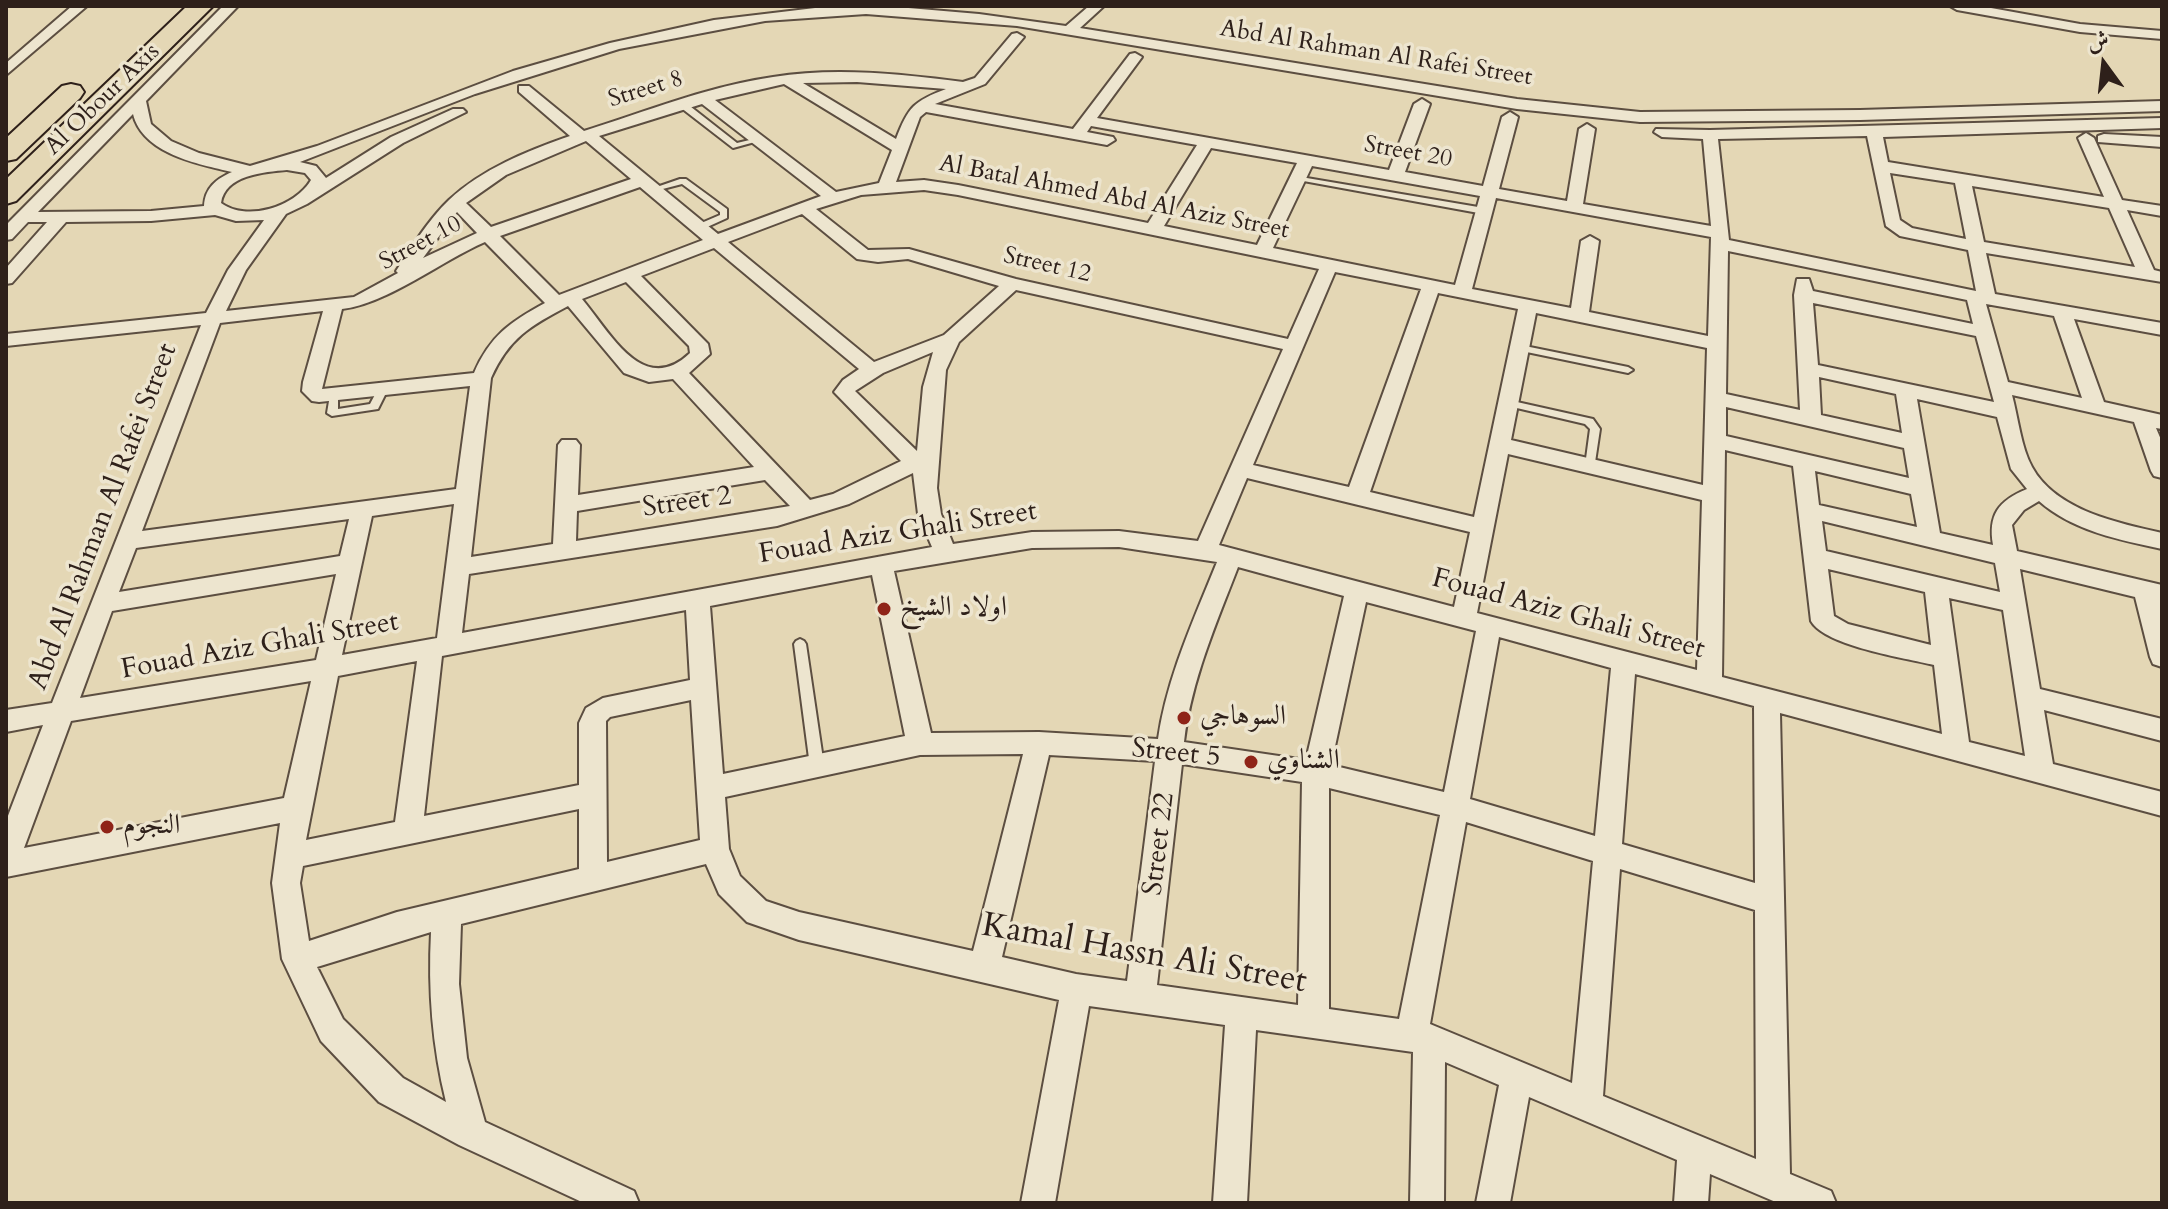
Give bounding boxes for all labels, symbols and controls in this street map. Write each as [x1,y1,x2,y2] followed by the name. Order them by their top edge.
[1218,15,1534,93] street label: Abd Al Rahman Al Rafei Street
[2064,24,2144,104] north arrow
[2083,24,2112,58] text: ش
[40,38,166,162] street label: Al Obour Axis
[605,65,687,115] street label: Street 8
[1362,131,1454,175] street label: Street 20
[937,150,1291,246] street label: Al Batal Ahmed Abd Al Aziz Street
[375,210,467,278] street label: Street 10
[1001,242,1093,290] street label: Street 12
[22,339,186,695] street label: Abd Al Rahman Al Rafei Street
[640,480,734,526] street label: Street 2
[757,495,1039,573] street label: Fouad Aziz Ghali Street
[1428,562,1708,668] street label: Fouad Aziz Ghali Street
[900,592,1007,626] place label: اولاد الشيخ
[875,600,893,618] marker: اولاد الشيخ
[119,606,401,688] street label: Fouad Aziz Ghali Street
[1200,701,1286,735] place label: السوهاجي
[1175,709,1193,727] marker: السوهاجي
[1130,733,1222,775] street label: Street 5
[1267,745,1340,779] place label: الشناوي
[1242,753,1260,771] marker: الشناوي
[1137,791,1183,897] street label: Street 22
[123,810,180,844] place label: النجوم
[98,818,116,836] marker: النجوم
[979,906,1309,1004] street label: Kamal Hassn Ali Street

